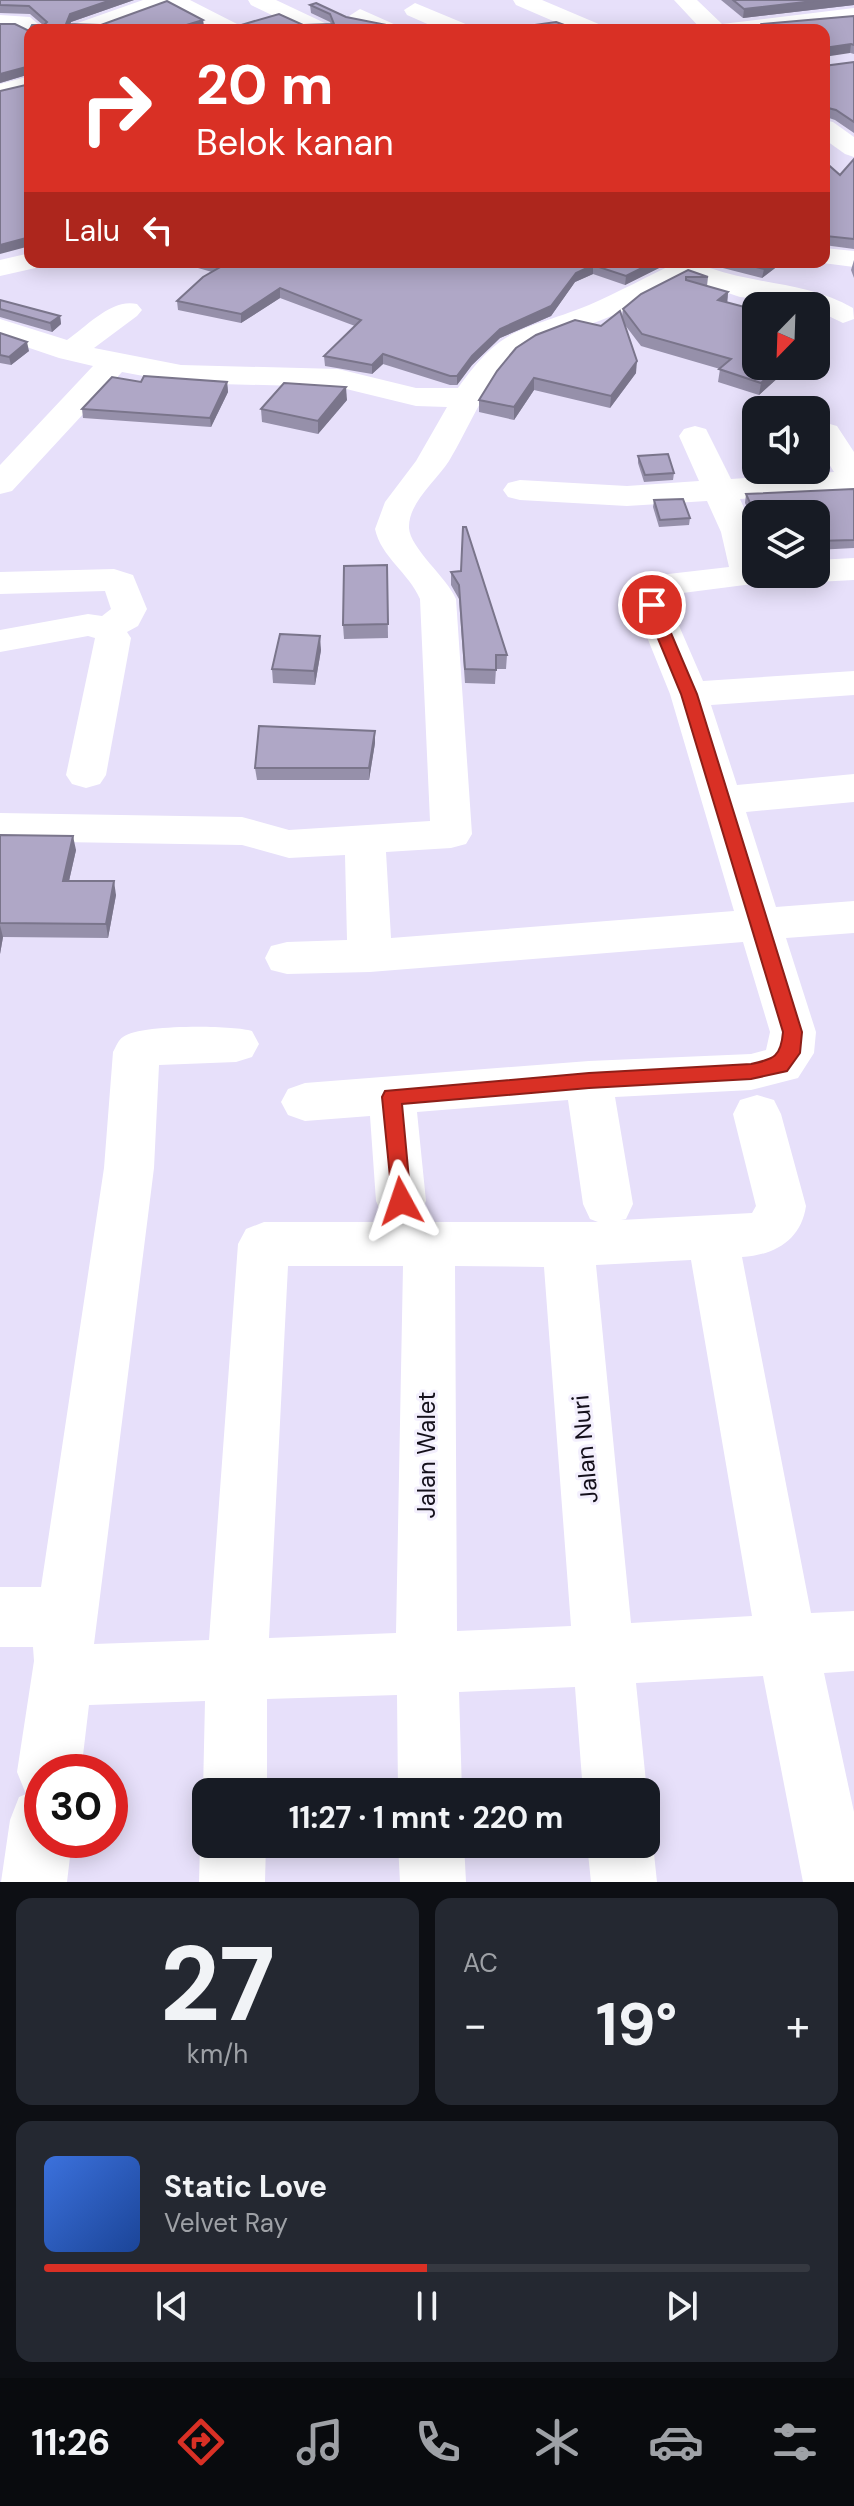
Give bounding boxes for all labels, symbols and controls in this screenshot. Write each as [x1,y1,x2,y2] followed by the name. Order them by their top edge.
[196,48,333,121] text: 20 m
[64,56,168,160] icon: right
[196,119,394,166] text: Belok kanan
[136,208,180,252] icon: left
[64,211,120,250] text: Lalu
[742,292,830,380] north arrow
[742,292,830,588] map controls
[742,396,830,484] button: sound
[742,500,830,588] button: layers
[618,571,686,639] pin
[630,583,674,627] icon: arrive
[359,1159,443,1243] position arrow
[411,1392,442,1518] street label: Jalan Walet
[564,1394,605,1505] street label: Jalan Nuri
[24,1754,128,1858] speed limit sign: 30
[289,1798,563,1837] text: 11:27 · 1 mnt · 220 m
[160,1917,275,2052] text: 27
[463,1946,498,1980] text: AC
[596,1985,677,2064] text: 19°
[463,1996,487,2054] text: −
[786,1996,810,2054] text: +
[187,2037,248,2071] text: km/h
[164,2167,327,2206] text: Static Love
[164,2206,288,2240] text: Velvet Ray
[150,2284,194,2328] icon: previous
[405,2284,449,2328] icon: pause
[660,2284,704,2328] icon: next
[173,2414,229,2470] icon: directions
[292,2414,348,2470] icon: music
[410,2414,466,2470] icon: phone
[529,2414,585,2470] icon: climate
[648,2414,704,2470] icon: car
[767,2414,823,2470] icon: filters
[31,2419,110,2466] text: 11:26

